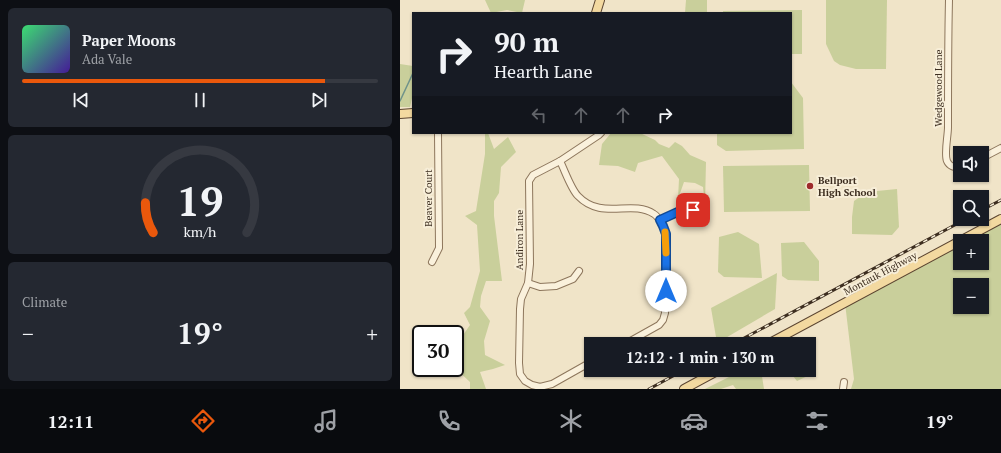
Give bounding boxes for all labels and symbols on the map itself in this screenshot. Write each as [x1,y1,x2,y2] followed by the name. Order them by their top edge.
[932,49,945,127] street label: Wedgewood Lane
[422,169,435,227] street label: Beaver Court
[818,174,876,199] place label: Bellport High School
[805,181,815,191] marker: Bellport High School
[676,193,710,227] pin
[513,210,526,270] street label: Andiron Lane
[841,248,920,298] street label: Montauk Highway
[645,270,687,312] position arrow
[412,325,464,377] speed limit sign: 30

